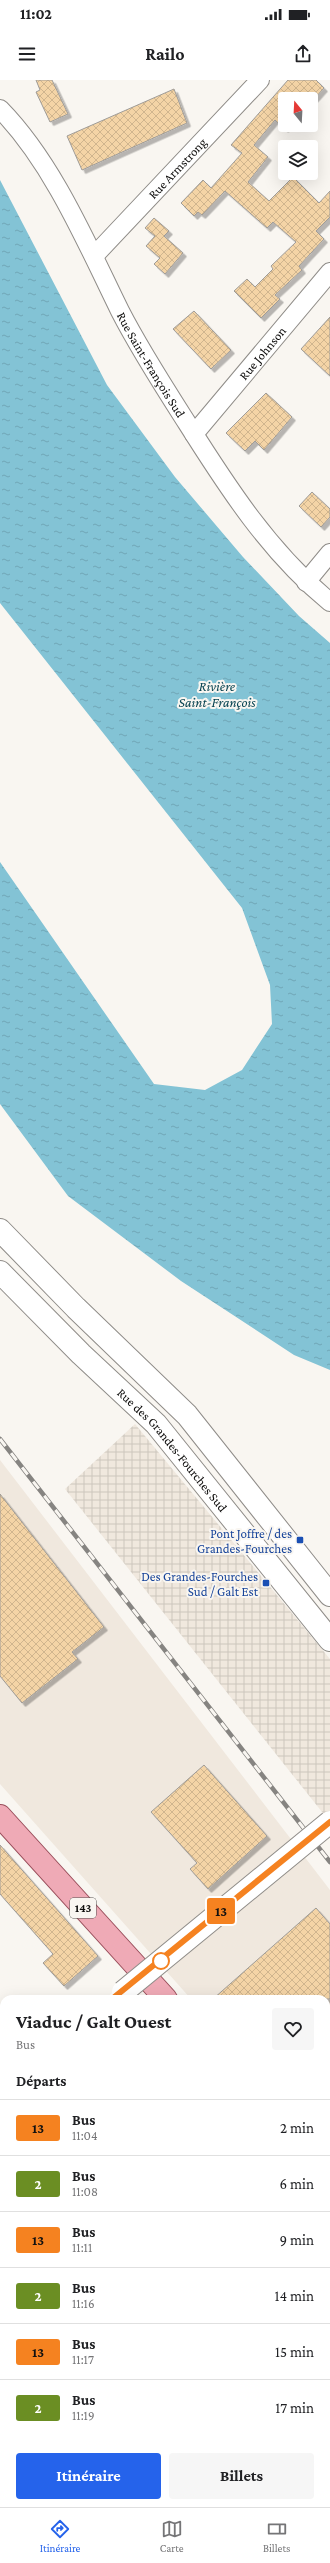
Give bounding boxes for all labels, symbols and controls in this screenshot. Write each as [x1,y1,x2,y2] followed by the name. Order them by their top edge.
[20,6,52,22] text: 11:02
[16,43,38,65] icon: menu
[292,43,314,65] icon: share
[145,44,185,64] text: Railo
[278,92,318,132] north arrow
[278,92,318,180] map controls
[145,134,210,202] street label: Rue Armstrong
[278,140,318,180] button: layers
[114,310,188,420] street label: Rue Saint-François Sud
[236,323,289,383] street label: Rue Johnson
[178,678,256,710] water label: Rivière Saint-François
[114,1385,231,1515] street label: Rue des Grandes-Fourches Sud
[197,1526,292,1556] place label: Pont Joffre / des Grandes-Fourches
[295,1535,305,1545] marker: Pont Joffre / des Grandes-Fourches
[141,1569,259,1599] place label: Des Grandes-Fourches Sud / Galt Est
[261,1578,271,1588] marker: Des Grandes-Fourches Sud / Galt Est
[70,1898,96,1918] road number: 143
[203,1898,239,1924] line badge: 13
[215,1903,227,1919] text: 13
[152,1952,170,1970] unlabelled marker
[272,2008,314,2050] button: heart
[16,2011,171,2032] text: Viaduc / Galt Ouest
[16,2037,35,2052] text: Bus
[16,2073,66,2089] text: Départs
[72,2112,95,2128] text: Bus
[32,2120,44,2136] text: 13
[280,2120,314,2136] text: 2 min
[72,2128,98,2143] text: 11:04
[72,2168,95,2184] text: Bus
[34,2176,42,2192] text: 2
[280,2176,314,2192] text: 6 min
[72,2184,98,2199] text: 11:08
[72,2224,95,2240] text: Bus
[32,2232,44,2248] text: 13
[280,2232,314,2248] text: 9 min
[72,2240,92,2255] text: 11:11
[72,2280,95,2296] text: Bus
[34,2288,42,2304] text: 2
[275,2288,314,2304] text: 14 min
[72,2296,95,2311] text: 11:16
[72,2336,95,2352] text: Bus
[32,2344,44,2360] text: 13
[275,2344,314,2360] text: 15 min
[72,2352,94,2367] text: 11:17
[72,2392,95,2408] text: Bus
[34,2400,42,2416] text: 2
[275,2400,314,2416] text: 17 min
[72,2408,95,2423] text: 11:19
[16,2453,161,2499] button: Itinéraire
[169,2453,314,2499] button: Billets
[40,2518,80,2554] tab: Itinéraire
[160,2518,184,2554] tab: Carte
[263,2518,290,2554] tab: Billets

